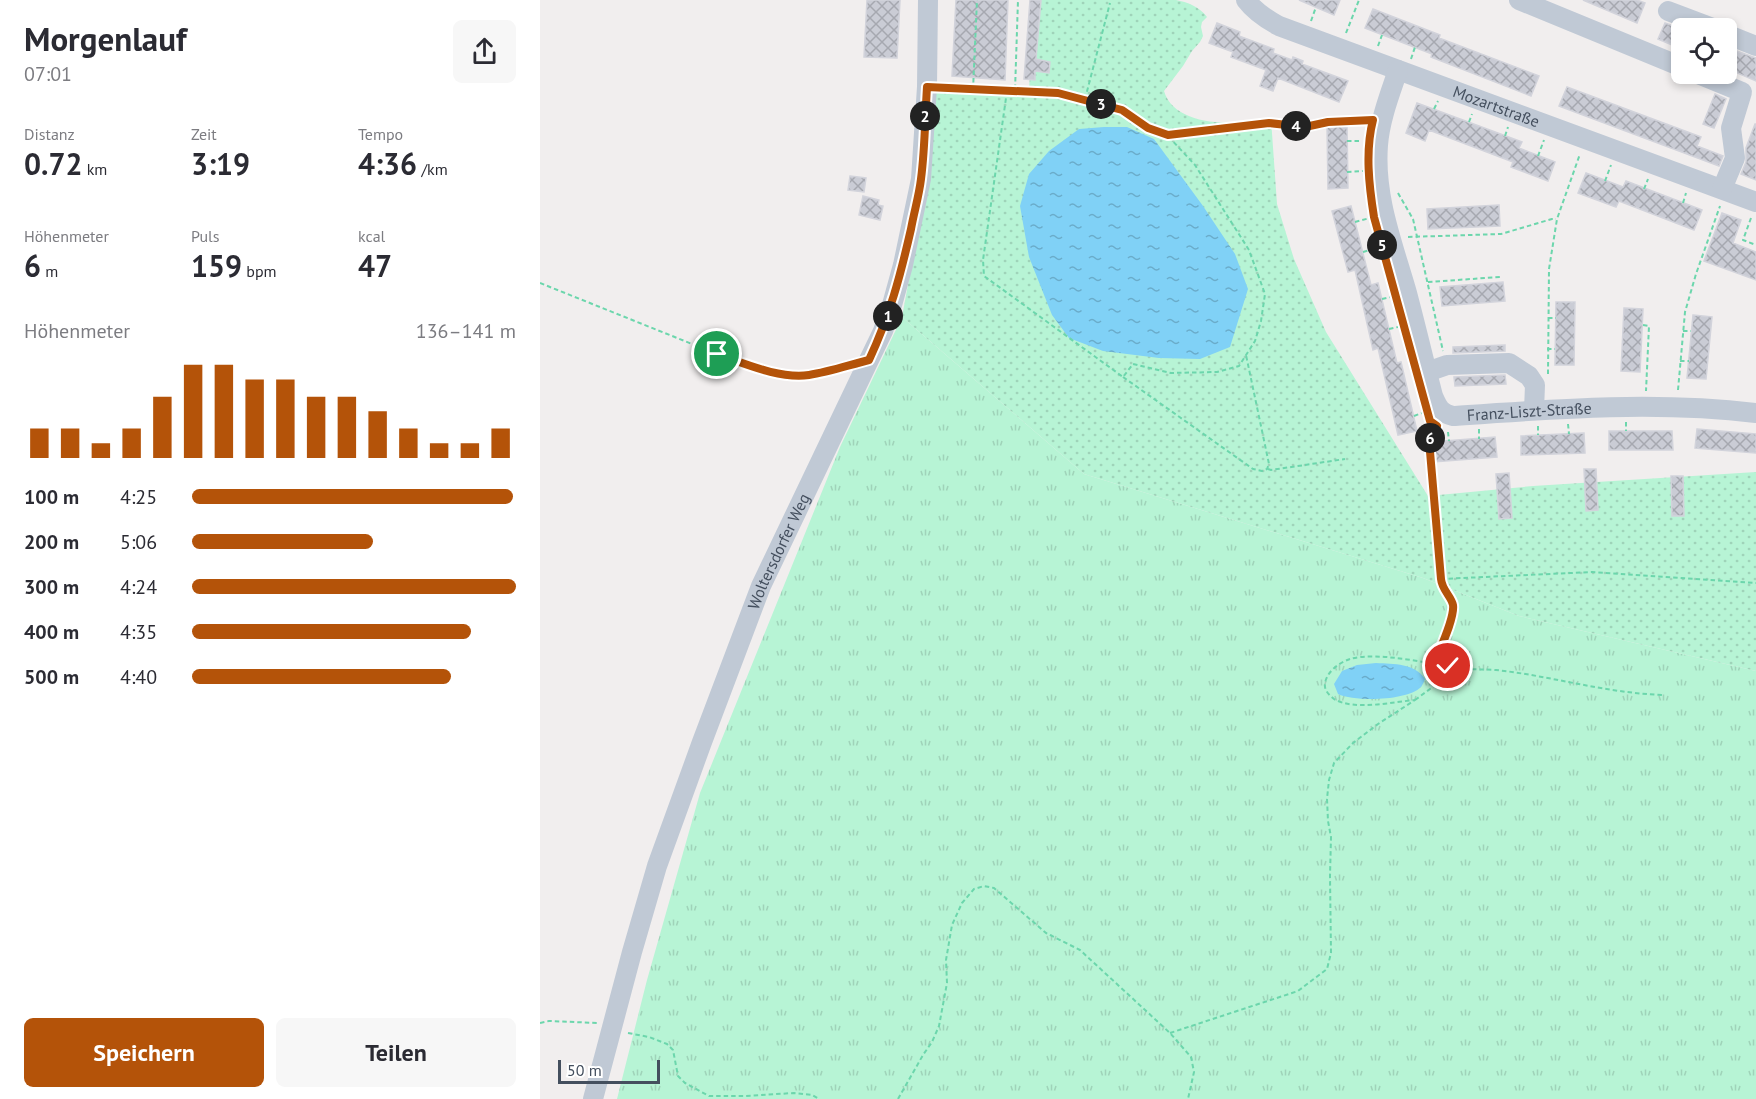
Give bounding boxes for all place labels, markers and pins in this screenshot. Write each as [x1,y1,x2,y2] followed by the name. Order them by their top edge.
[1086,89,1116,119] pin: 3
[910,101,940,131] pin: 2
[1281,111,1311,141] pin: 4
[1367,230,1397,260] pin: 5
[873,301,903,331] pin: 1
[691,328,742,379] pin
[1415,423,1445,453] pin: 6
[1422,640,1473,691] pin

